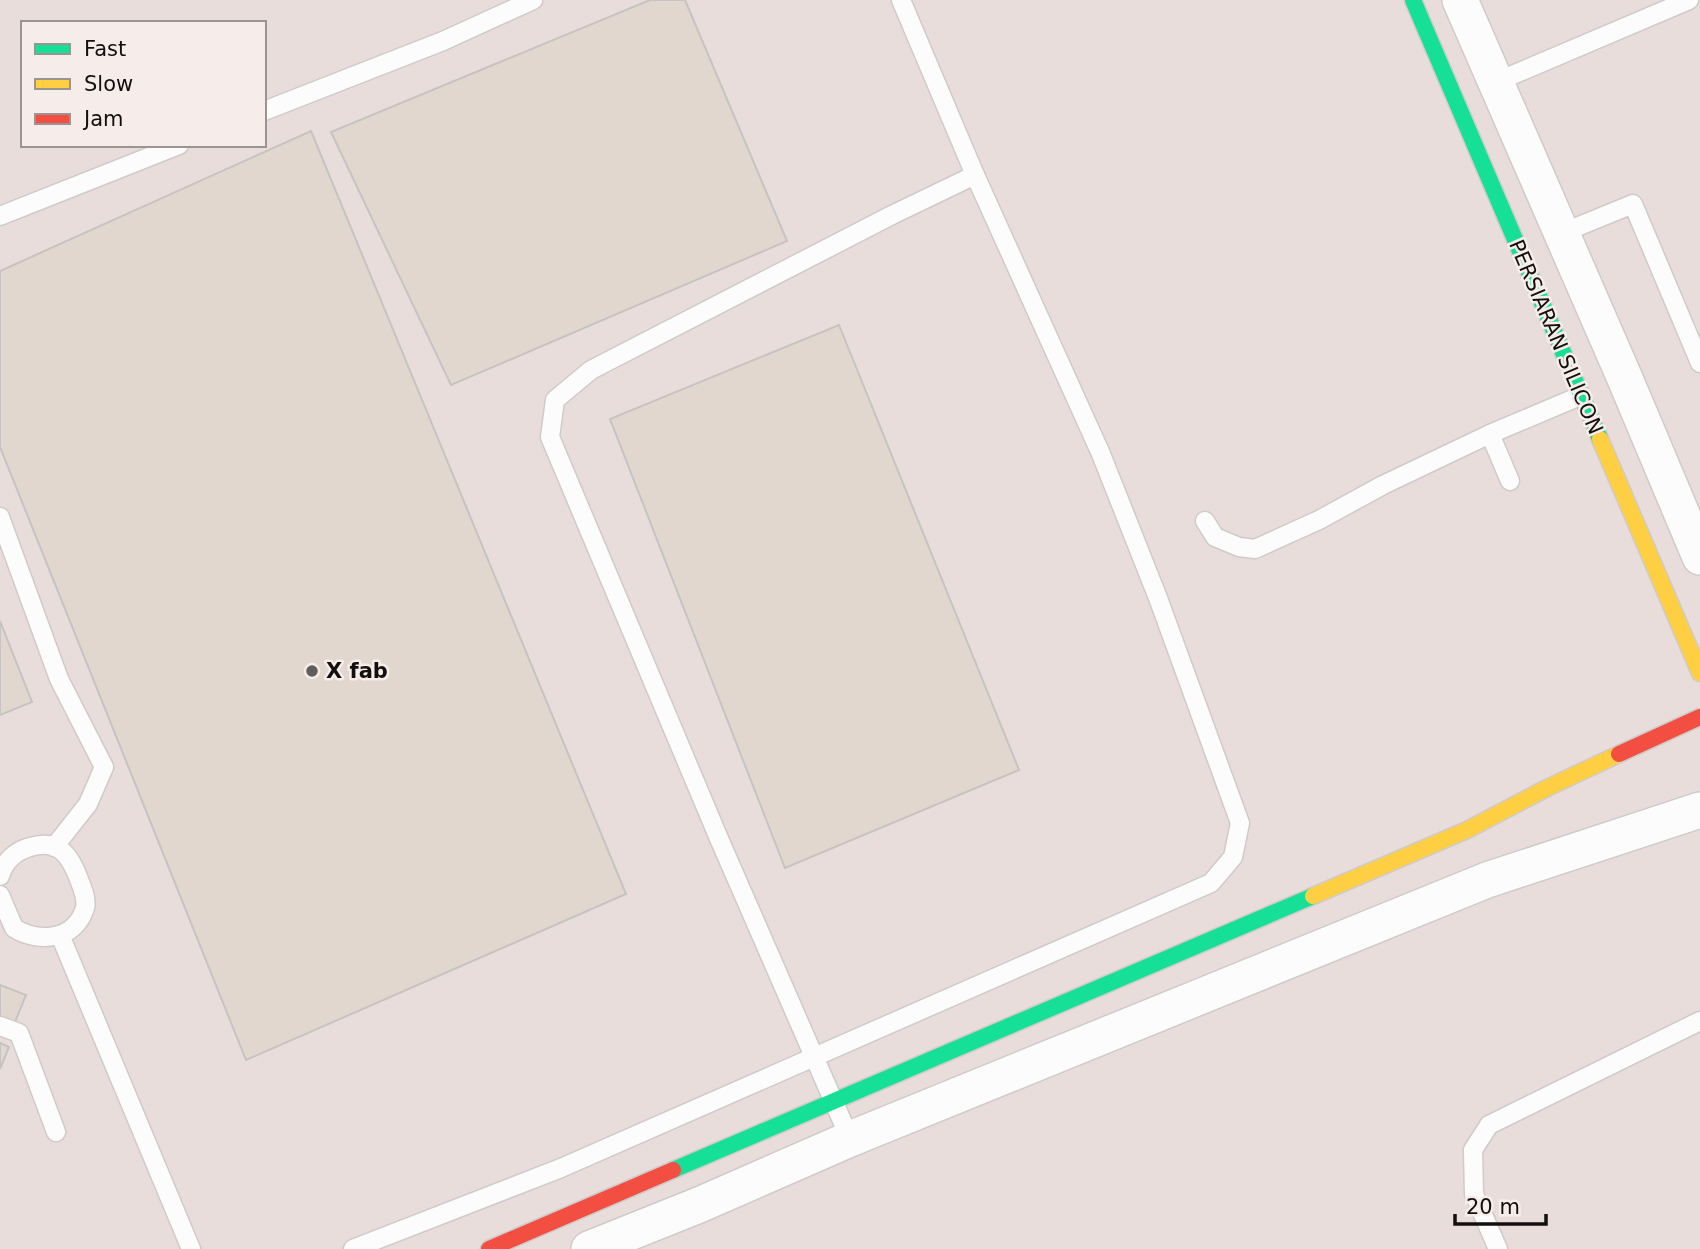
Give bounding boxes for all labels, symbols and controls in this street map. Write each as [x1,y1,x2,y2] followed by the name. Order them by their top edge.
[21,21,266,147] legend
[84,37,126,61] text: Fast
[84,72,133,96] text: Slow
[82,107,124,131] text: Jam
[1504,236,1608,438] street label: PERSIARAN SILICON
[326,659,388,683] place label: X fab
[304,663,320,679] marker: X fab
[1455,1182,1546,1226] scale bar
[1466,1195,1520,1219] text: 20 m

